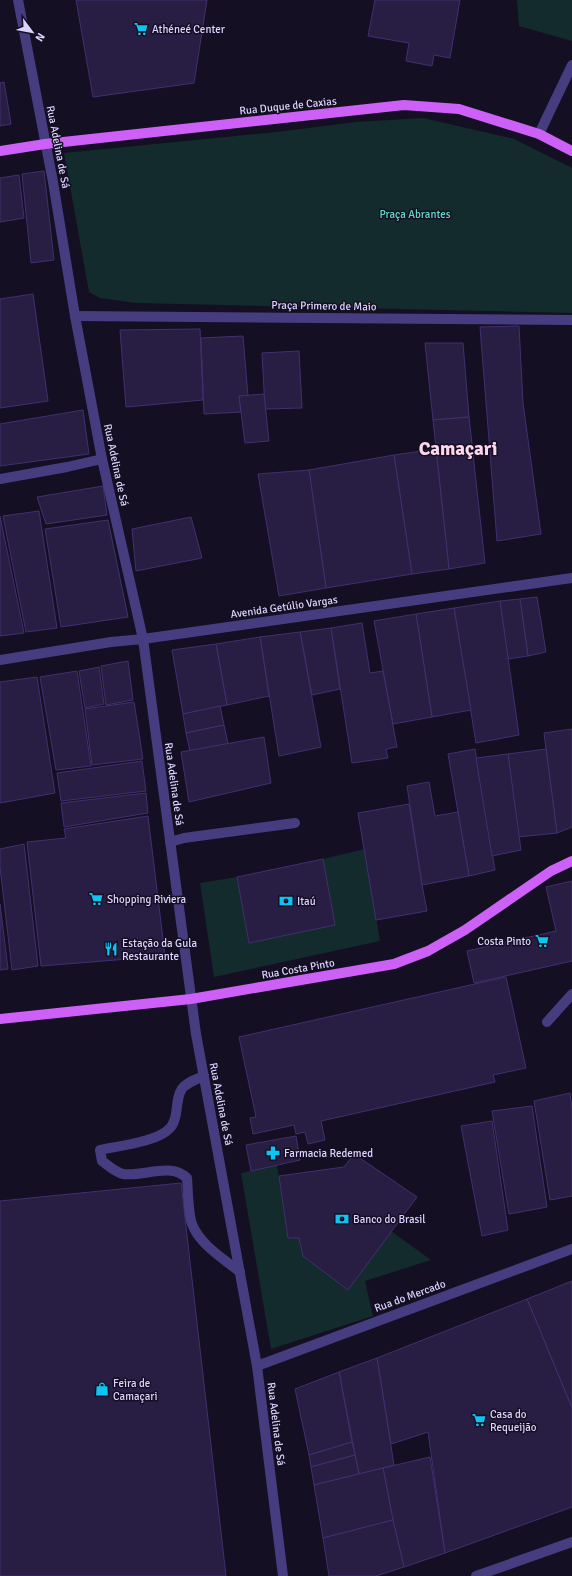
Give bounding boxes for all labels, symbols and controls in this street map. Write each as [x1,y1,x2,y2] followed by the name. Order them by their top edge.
[12,12,52,52] north arrow
[133,21,149,37] supermarket icon: Athéneé Center
[152,23,225,36] place label: Athéneé Center
[33,30,48,44] text: N
[239,94,337,118] street label: Rua Duque de Caxias
[44,105,72,190] street label: Rua Adelina de Sá
[380,208,451,221] park label: Praça Abrantes
[271,299,377,313] street label: Praça Primero de Maio
[101,423,131,508] street label: Rua Adelina de Sá
[419,437,497,461] district label: Camaçari
[230,593,339,621] street label: Avenida Getúlio Vargas
[162,742,186,827] street label: Rua Adelina de Sá
[88,891,104,907] supermarket icon: Shopping Riviera
[107,893,186,906] place label: Shopping Riviera
[278,893,294,909] bank icon: Itaú
[297,895,316,908] place label: Itaú
[534,933,550,949] supermarket icon: Costa Pinto
[477,935,531,948] place label: Costa Pinto
[122,937,197,963] place label: Estação da Gula Restaurante
[103,941,119,957] restaurant icon: Estação da Gula Restaurante
[260,956,336,982] street label: Rua Costa Pinto
[207,1062,235,1147] street label: Rua Adelina de Sá
[265,1145,281,1161] pharmacy icon: Farmacia Redemed
[284,1147,373,1160] place label: Farmacia Redemed
[334,1211,350,1227] bank icon: Banco do Brasil
[353,1213,426,1226] place label: Banco do Brasil
[373,1277,448,1315] street label: Rua do Mercado
[113,1377,157,1403] place label: Feira de Camaçari
[94,1381,110,1397] shop icon: Feira de Camaçari
[264,1382,288,1467] street label: Rua Adelina de Sá
[490,1408,537,1434] place label: Casa do Requeijão
[471,1412,487,1428] supermarket icon: Casa do Requeijão

